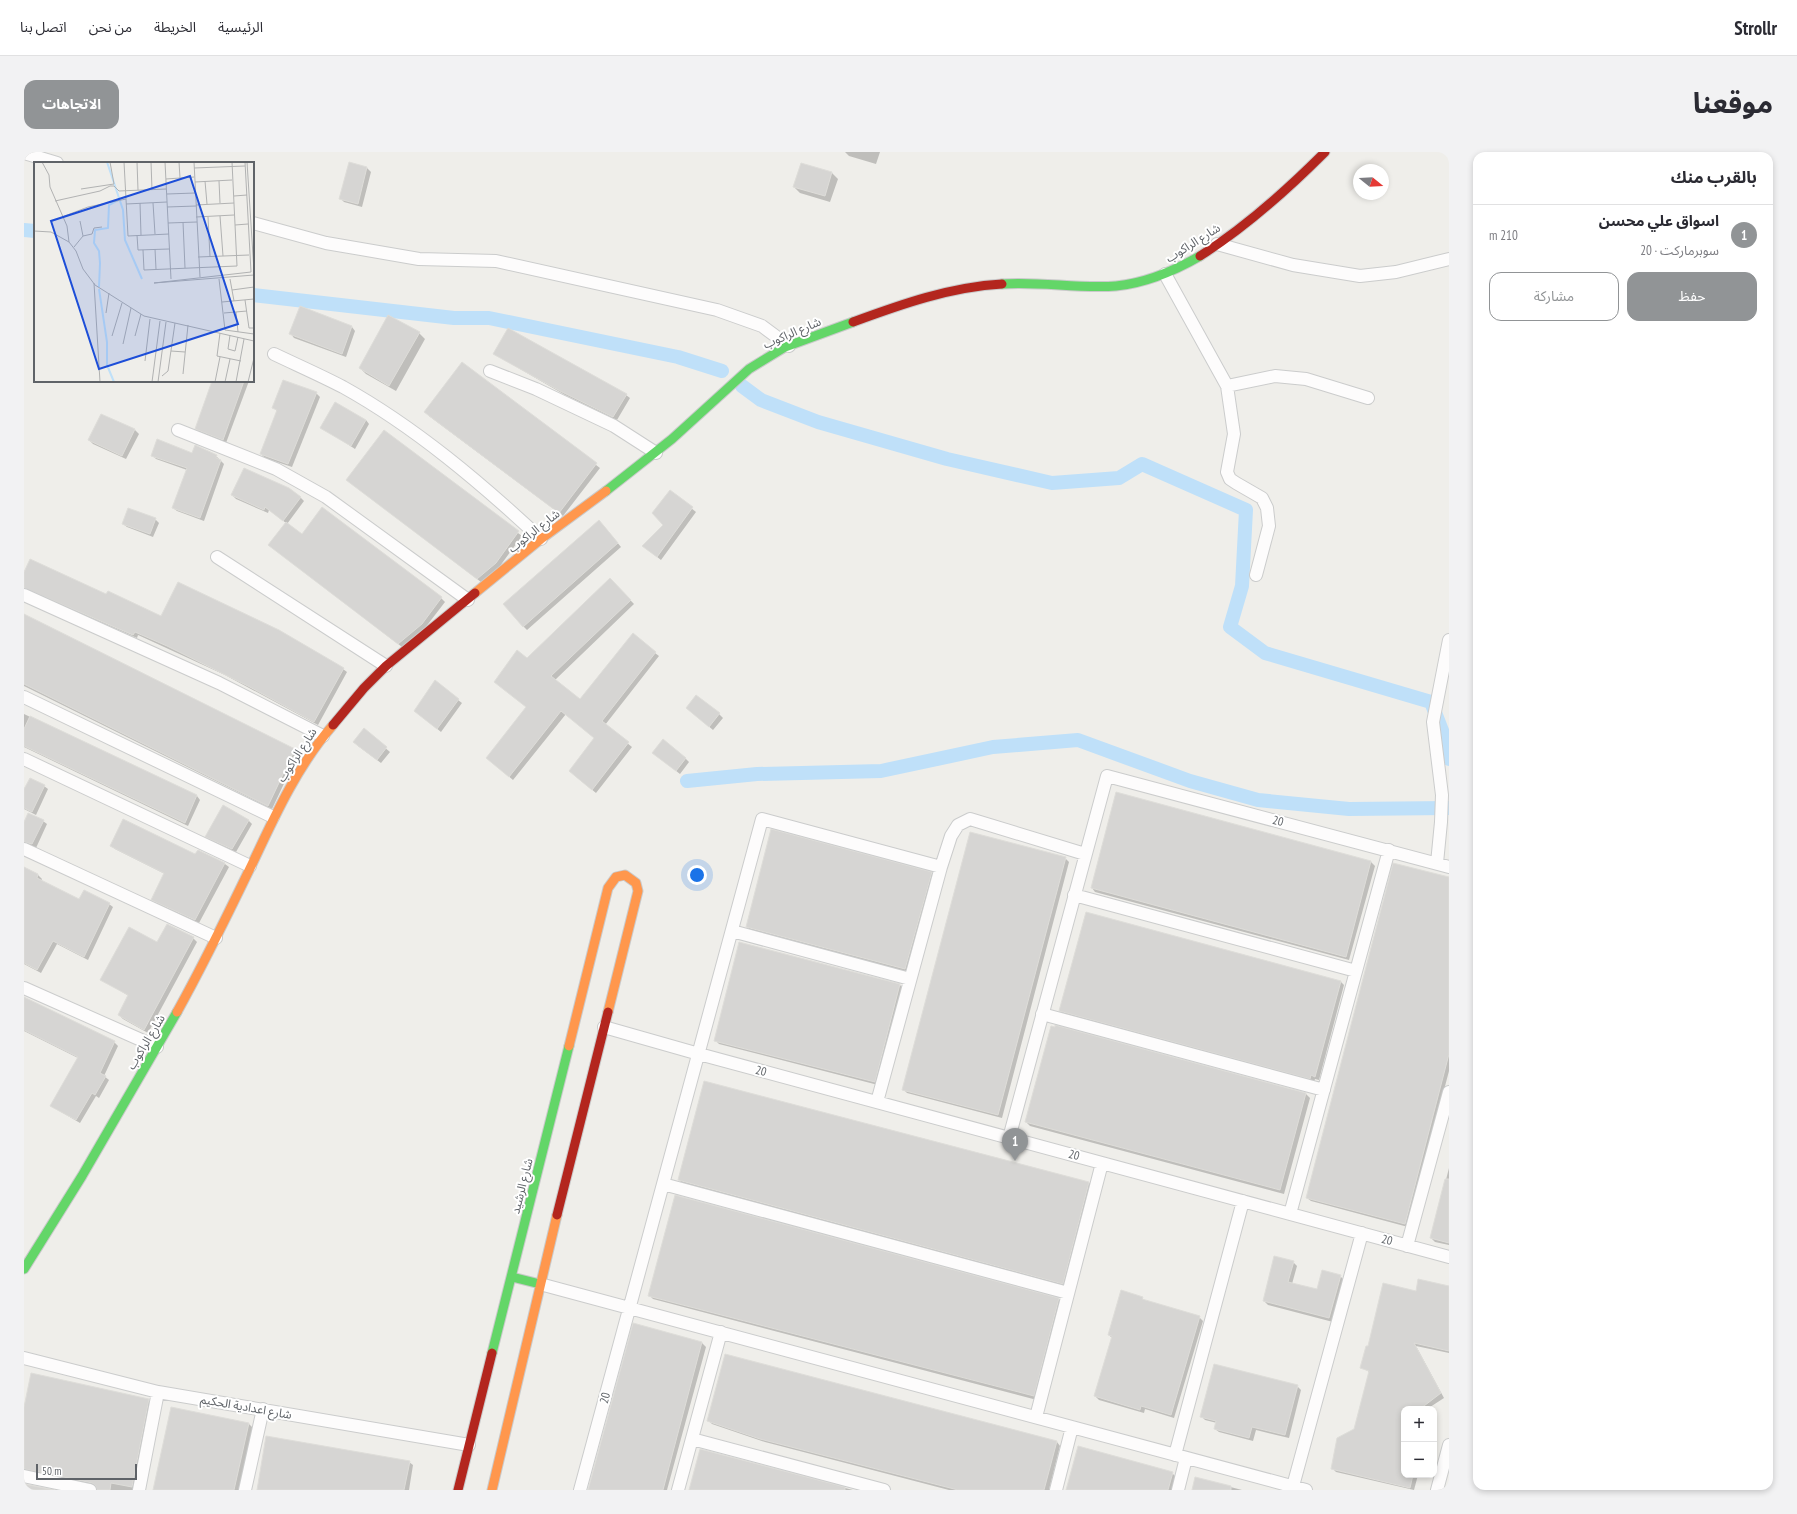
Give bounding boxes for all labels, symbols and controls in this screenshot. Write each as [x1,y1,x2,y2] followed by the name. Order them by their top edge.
[1734,16,1777,40] text: Strollr
[20,18,67,36] text: اتصل بنا
[89,18,132,36] text: من نحن
[154,18,196,36] text: الخريطة
[218,18,263,36] text: الرئيسية
[24,80,119,129] button: الاتجاهات
[1693,84,1773,121] text: موقعنا
[34,162,254,382] inset map
[1353,164,1389,200] north arrow
[1671,166,1757,188] text: بالقرب منك
[1599,211,1719,230] text: اسواق علي محسن
[1163,220,1224,267] street label: شارع الراكوب
[1489,227,1518,244] text: 210 m
[1741,227,1747,244] text: 1
[1640,242,1719,259] text: سوبرماركت · 20
[1489,272,1619,321] button: مشاركة
[1627,272,1757,321] button: حفظ
[760,314,824,353] street label: شارع الراكوب
[505,506,564,557] street label: شارع الراكوب
[273,725,321,786] street label: شارع الراكوب
[1271,812,1285,829] street label: 20
[687,865,707,885] your location
[123,1011,170,1073] street label: شارع الراكوب
[754,1062,768,1079] street label: 20
[1002,1128,1028,1161] pin: 1
[1067,1146,1081,1163] street label: 20
[507,1157,538,1216] street label: شارع الرشيد
[1380,1231,1394,1248] street label: 20
[199,1391,293,1424] street label: شارع اعدادية الحكيم
[596,1391,613,1405] street label: 20
[1401,1406,1437,1478] map controls
[1401,1406,1437,1442] button: +
[1401,1442,1437,1478] button: −
[36,1462,137,1481] scale bar
[42,1464,61,1478] text: 50 m

